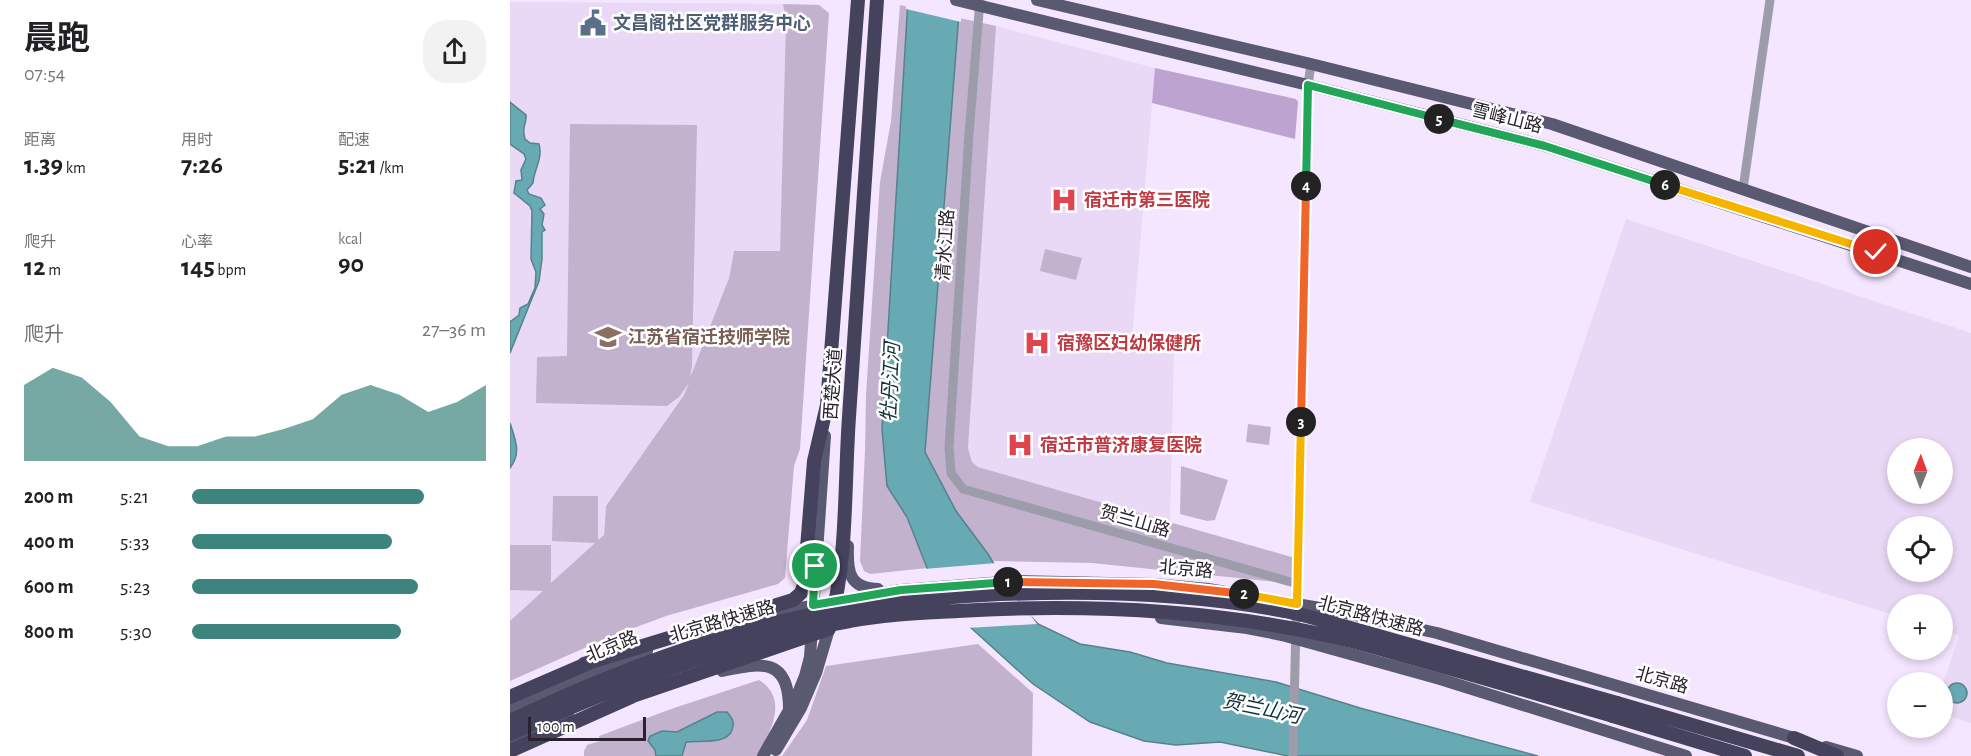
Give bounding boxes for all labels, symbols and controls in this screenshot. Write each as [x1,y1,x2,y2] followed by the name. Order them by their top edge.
[578,8,608,38] public building icon: 文昌阁社区党群服务中心
[613,13,811,33] place label: 文昌阁社区党群服务中心
[423,20,486,83] button: share
[24,23,90,56] text: 晨跑
[24,64,65,84] text: 07:54
[1470,100,1544,136] street label: 雪峰山路
[1424,104,1454,134] pin: 5
[1436,111,1442,127] text: 5
[24,132,56,148] text: 距离
[181,132,213,148] text: 用时
[338,132,370,148] text: 配速
[24,152,63,178] text: 1.39
[181,152,223,178] text: 7:26
[338,152,377,178] text: 5:21
[63,160,86,176] text: km
[377,160,404,176] text: /km
[1650,170,1680,200] pin: 6
[1291,171,1321,201] pin: 4
[1661,177,1669,193] text: 6
[1302,178,1310,194] text: 4
[1049,185,1079,215] hospital icon: 宿迁市第三医院
[1084,190,1210,210] place label: 宿迁市第三医院
[933,208,957,282] street label: 清水江路
[1850,226,1901,277] pin
[338,231,362,247] text: kcal
[24,234,56,250] text: 爬升
[181,234,213,250] text: 心率
[1859,235,1892,268] icon: check
[338,251,364,277] text: 90
[24,254,46,280] text: 12
[181,254,215,280] text: 145
[46,262,61,278] text: m
[215,262,246,278] text: bpm
[422,320,486,340] text: 27–36 m
[593,322,623,352] school or university icon: 江苏省宿迁技师学院
[24,325,64,345] text: 爬升
[628,327,790,347] place label: 江苏省宿迁技师学院
[1022,328,1052,358] hospital icon: 宿豫区妇幼保健所
[1057,333,1201,353] place label: 宿豫区妇幼保健所
[878,338,903,423] water label: 牡丹江河
[821,347,845,421] street label: 西楚大道
[1286,407,1316,437] pin: 3
[1298,414,1304,430] text: 3
[1005,430,1035,460] hospital icon: 宿迁市普济康复医院
[1040,435,1202,455] place label: 宿迁市普济康复医院
[1887,438,1953,504] north arrow
[1887,438,1953,738] map controls
[24,487,73,507] text: 200 m
[120,487,149,507] text: 5:21
[1098,501,1172,541] street label: 贺兰山路
[1887,516,1953,582] button: locate
[24,532,74,552] text: 400 m
[120,532,149,552] text: 5:33
[789,540,840,591] pin
[798,549,831,582] icon: arrive
[1158,557,1214,581] street label: 北京路
[993,567,1023,597] pin: 1
[1005,574,1011,590] text: 1
[24,577,74,597] text: 600 m
[120,577,150,597] text: 5:23
[1229,579,1259,609] pin: 2
[1240,586,1248,602] text: 2
[1316,592,1426,640] street label: 北京路快速路
[1887,594,1953,660] button: +
[667,597,777,645] street label: 北京路快速路
[24,622,74,642] text: 800 m
[120,622,152,642] text: 5:30
[583,627,641,665] street label: 北京路
[1633,663,1691,697] street label: 北京路
[1887,672,1953,738] button: −
[1221,690,1307,728] water label: 贺兰山河
[528,714,646,742] scale bar
[537,719,575,735] text: 100 m

